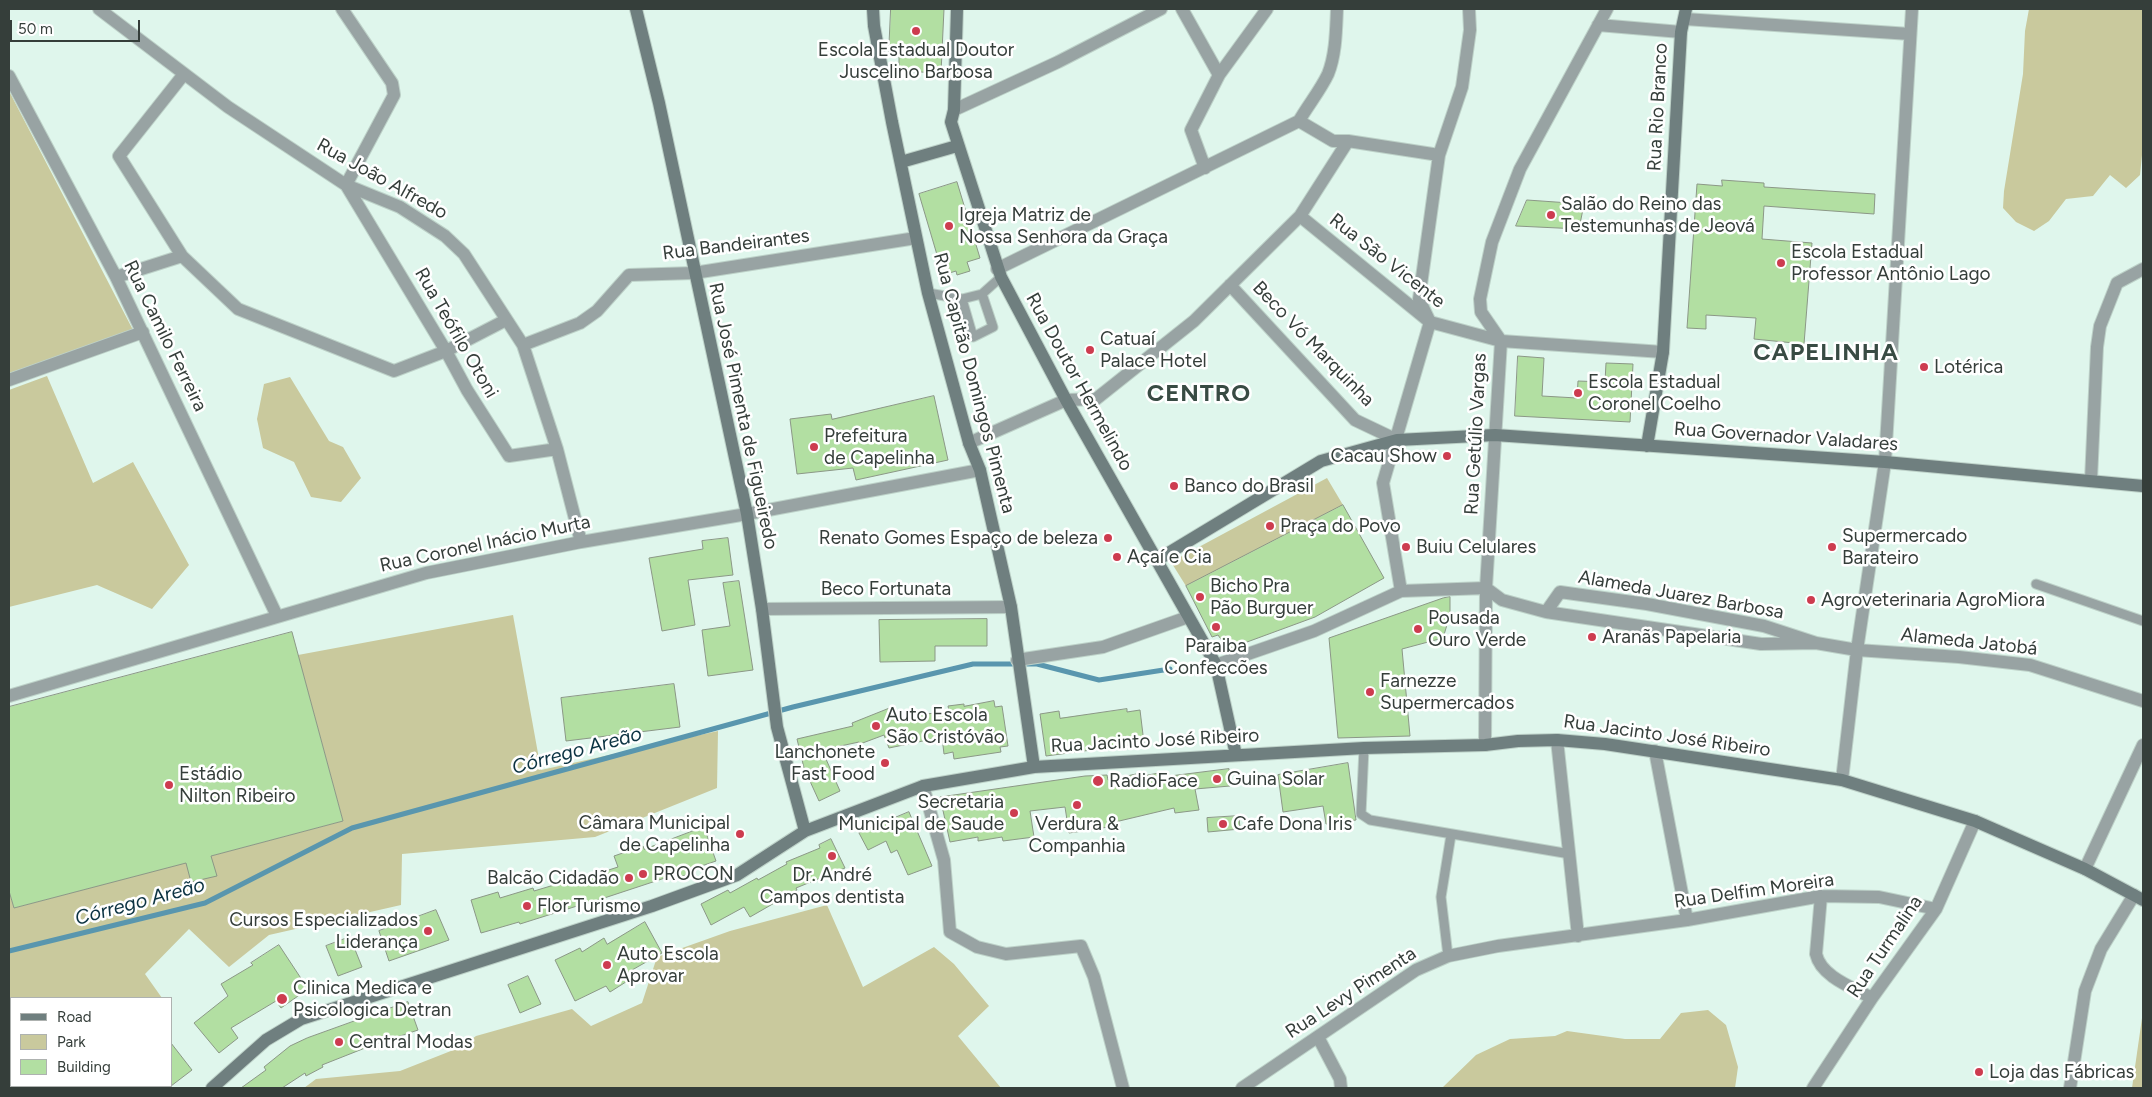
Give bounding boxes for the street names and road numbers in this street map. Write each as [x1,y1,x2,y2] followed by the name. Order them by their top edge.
[1643,42,1673,172] street label: Rua Rio Branco
[313,134,451,224] street label: Rua João Alfredo
[1325,209,1449,313] street label: Rua São Vicente
[661,225,811,265] street label: Rua Bandeirantes
[928,250,1020,516] street label: Rua Capitão Domingos Pimenta
[119,257,211,415] street label: Rua Camilo Ferreira
[409,264,503,402] street label: Rua Teófilo Otoni
[1247,277,1379,411] street label: Beco Vó Marquinha
[704,281,782,551] street label: Rua José Pimenta de Figueiredo
[1021,289,1137,475] street label: Rua Doutor Hermelindo
[1460,353,1492,515] street label: Rua Getúlio Vargas
[1673,418,1899,456] street label: Rua Governador Valadares
[378,511,592,577] street label: Rua Coronel Inácio Murta
[1577,566,1785,624] street label: Alameda Juarez Barbosa
[821,578,951,600] street label: Beco Fortunata
[1900,623,2038,661] street label: Alameda Jatobá
[1562,710,1772,762] street label: Rua Jacinto José Ribeiro
[1050,724,1260,758] street label: Rua Jacinto José Ribeiro
[1673,868,1835,914] street label: Rua Delfim Moreira
[1842,892,1928,1002] street label: Rua Turmalina
[1282,942,1420,1044] street label: Rua Levy Pimenta

